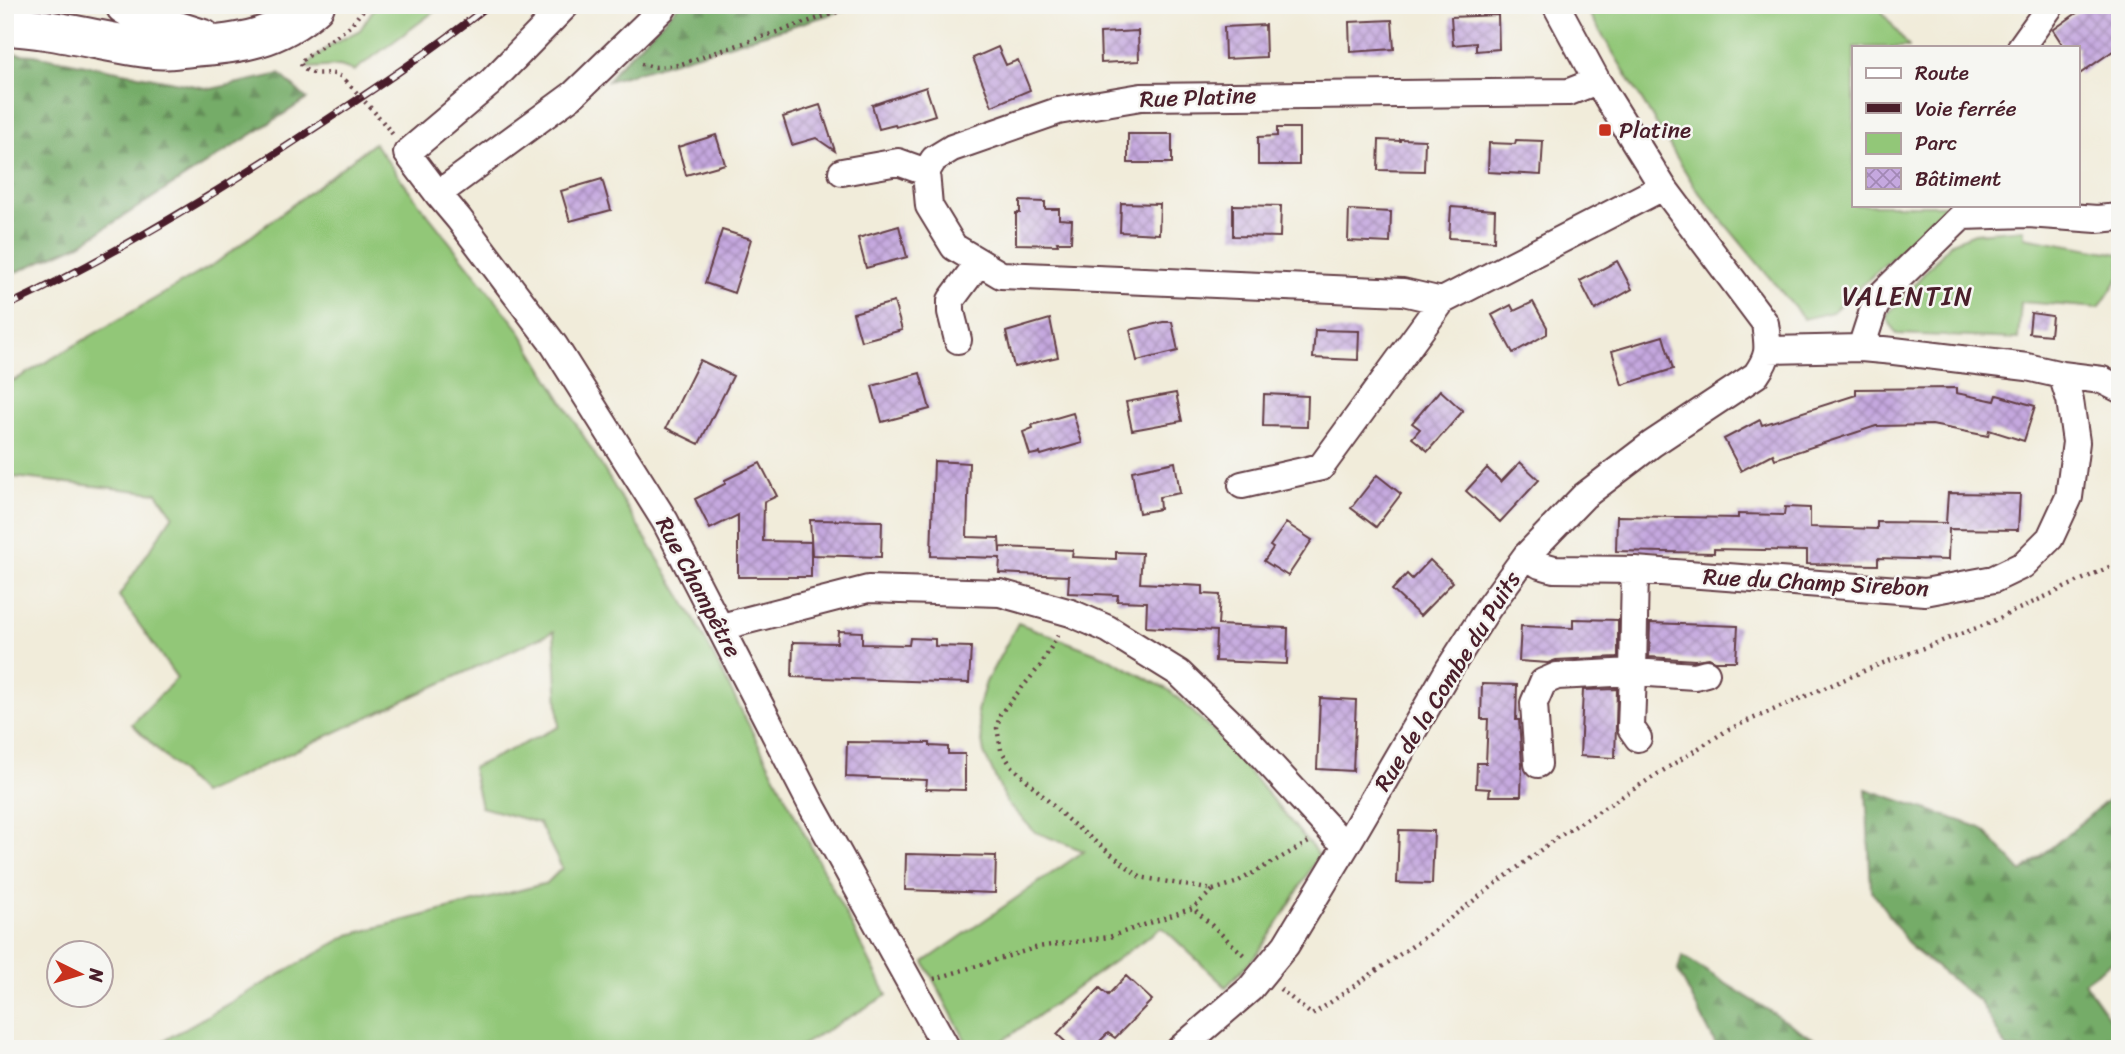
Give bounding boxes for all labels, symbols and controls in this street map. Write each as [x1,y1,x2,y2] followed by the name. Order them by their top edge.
[1852,46,2080,206] legend
[1915,54,1969,92] text: Route
[1139,75,1257,120] street label: Rue Platine
[1915,90,2017,128] text: Voie ferrée
[1619,110,1691,151] place label: Platine
[1597,122,1613,138] marker: Platine
[1915,124,1957,162] text: Parc
[1915,160,2001,198] text: Bâtiment
[1842,273,1974,319] district label: VALENTIN
[644,509,753,665] street label: Rue Champêtre
[1702,556,1930,609] street label: Rue du Champ Sirebon
[1363,562,1532,800] street label: Rue de la Combe du Puits
[46,939,116,1009] north arrow
[79,966,114,984] text: N

